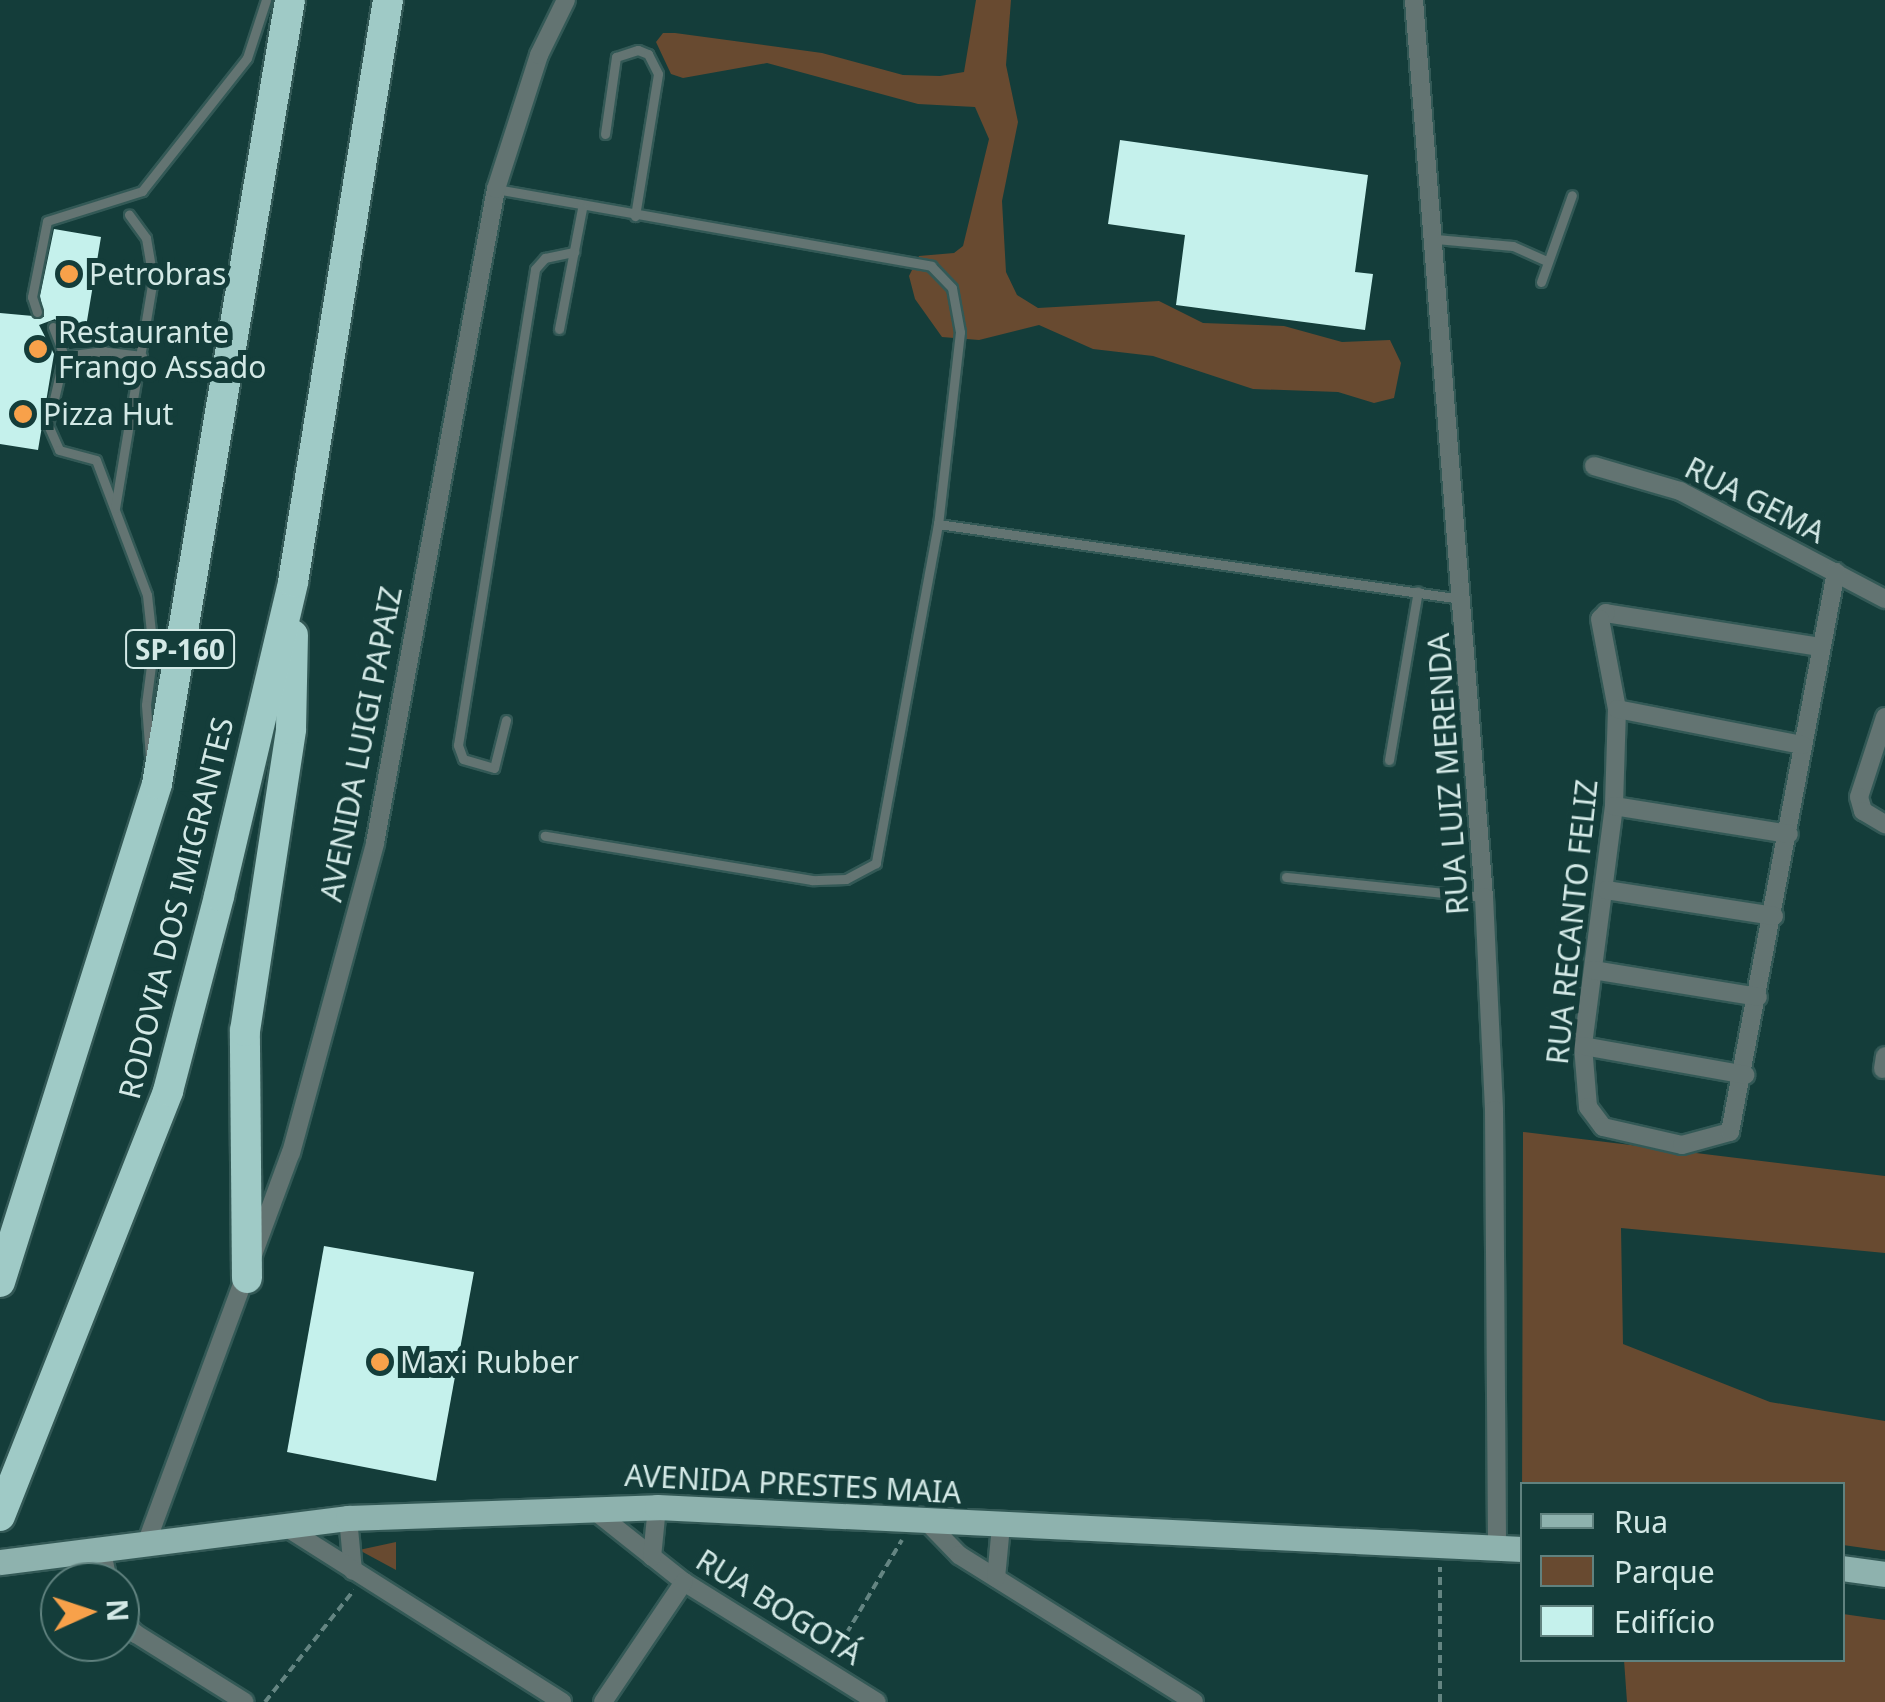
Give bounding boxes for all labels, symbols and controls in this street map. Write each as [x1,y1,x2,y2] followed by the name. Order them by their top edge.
[89,256,226,292] place label: Petrobras
[58,263,80,285] marker: Petrobras
[58,314,266,384] place label: Restaurante Frango Assado
[27,338,49,360] marker: Restaurante Frango Assado
[43,396,173,432] place label: Pizza Hut
[12,403,34,425] marker: Pizza Hut
[1679,449,1831,551] street label: RUA GEMA
[313,583,409,905] street label: AVENIDA LUIGI PAPAIZ
[125,626,235,672] road number: SP-160
[1420,632,1476,916] street label: RUA LUIZ MERENDA
[111,714,241,1102] street label: RODOVIA DOS IMIGRANTES
[1539,778,1605,1066] street label: RUA RECANTO FELIZ
[400,1344,579,1380] place label: Maxi Rubber
[369,1351,391,1373] marker: Maxi Rubber
[624,1457,962,1511] street label: AVENIDA PRESTES MAIA
[1520,1482,1845,1662] legend
[1614,1501,1668,1542] text: Rua
[690,1542,868,1672] street label: RUA BOGOTÁ
[1614,1551,1715,1592] text: Parque
[40,1562,140,1662] north arrow
[98,1598,138,1623] text: N
[1614,1601,1715,1642] text: Edifício

